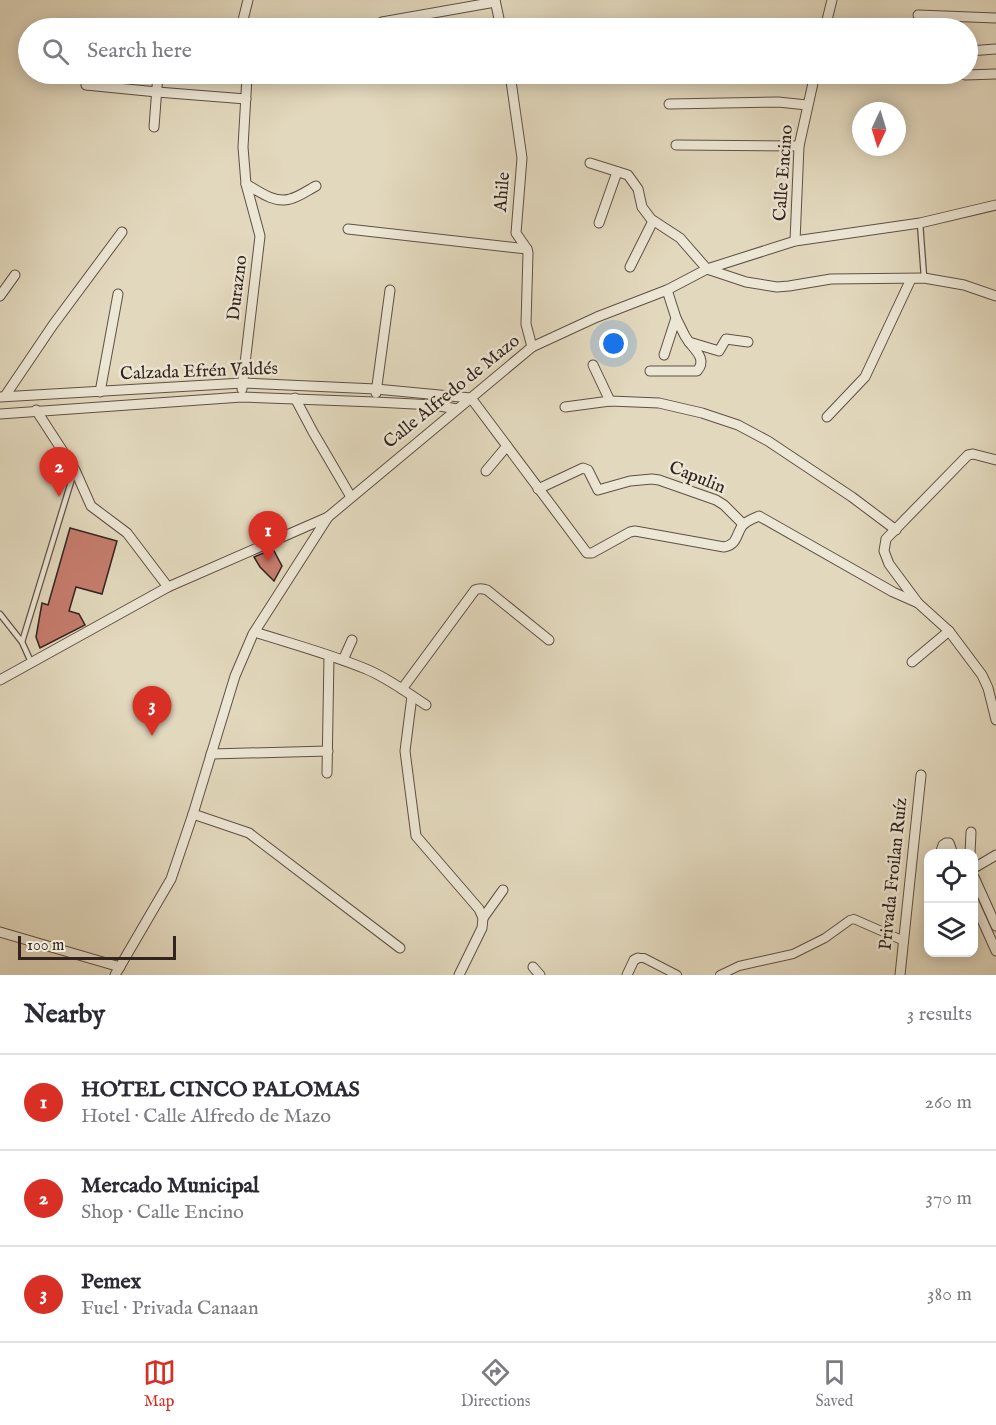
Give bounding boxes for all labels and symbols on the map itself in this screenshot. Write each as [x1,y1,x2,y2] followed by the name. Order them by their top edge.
[852,102,906,156] north arrow
[769,124,799,222] street label: Calle Encino
[490,171,516,214] street label: Ahile
[223,254,253,322] street label: Durazno
[599,329,628,358] your location
[379,330,525,454] street label: Calle Alfredo de Mazo
[120,358,278,386] street label: Calzada Efrén Valdés
[40,448,78,497] pin: 2
[665,456,729,500] street label: Capulin
[248,512,288,561] pin: 1
[132,686,172,736] pin: 3
[875,797,913,951] street label: Privada Froilan Ruíz
[18,933,176,960] scale bar

